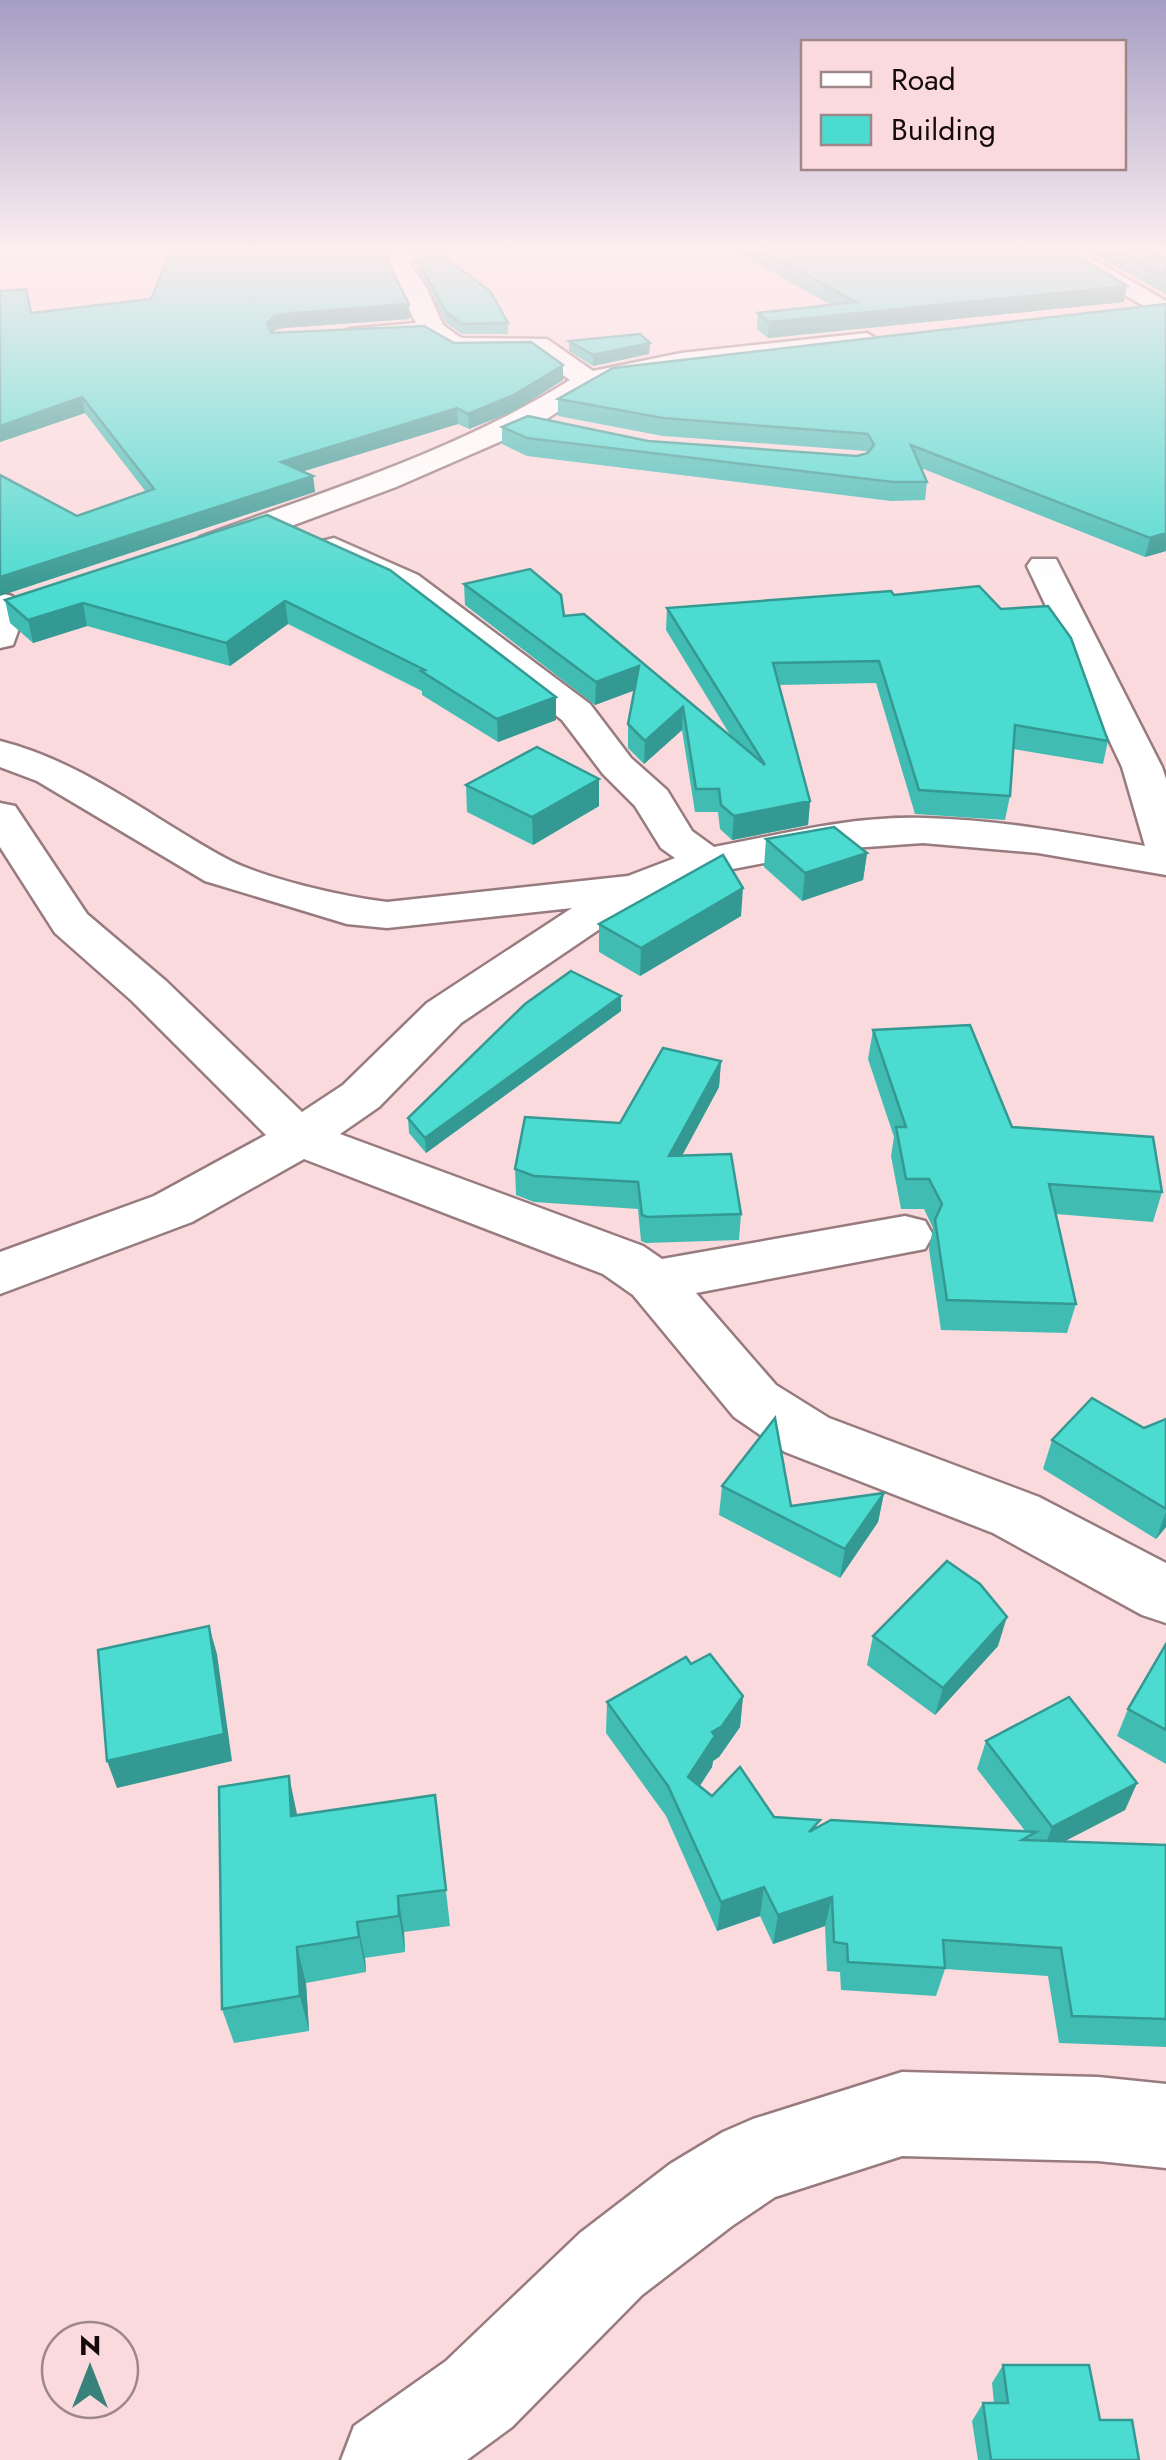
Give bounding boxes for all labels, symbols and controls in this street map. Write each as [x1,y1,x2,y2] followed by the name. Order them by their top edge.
[801,40,1126,170] legend
[891,58,956,101] text: Road
[891,108,996,151] text: Building
[40,2320,140,2420] north arrow
[79,2325,101,2366] text: N

